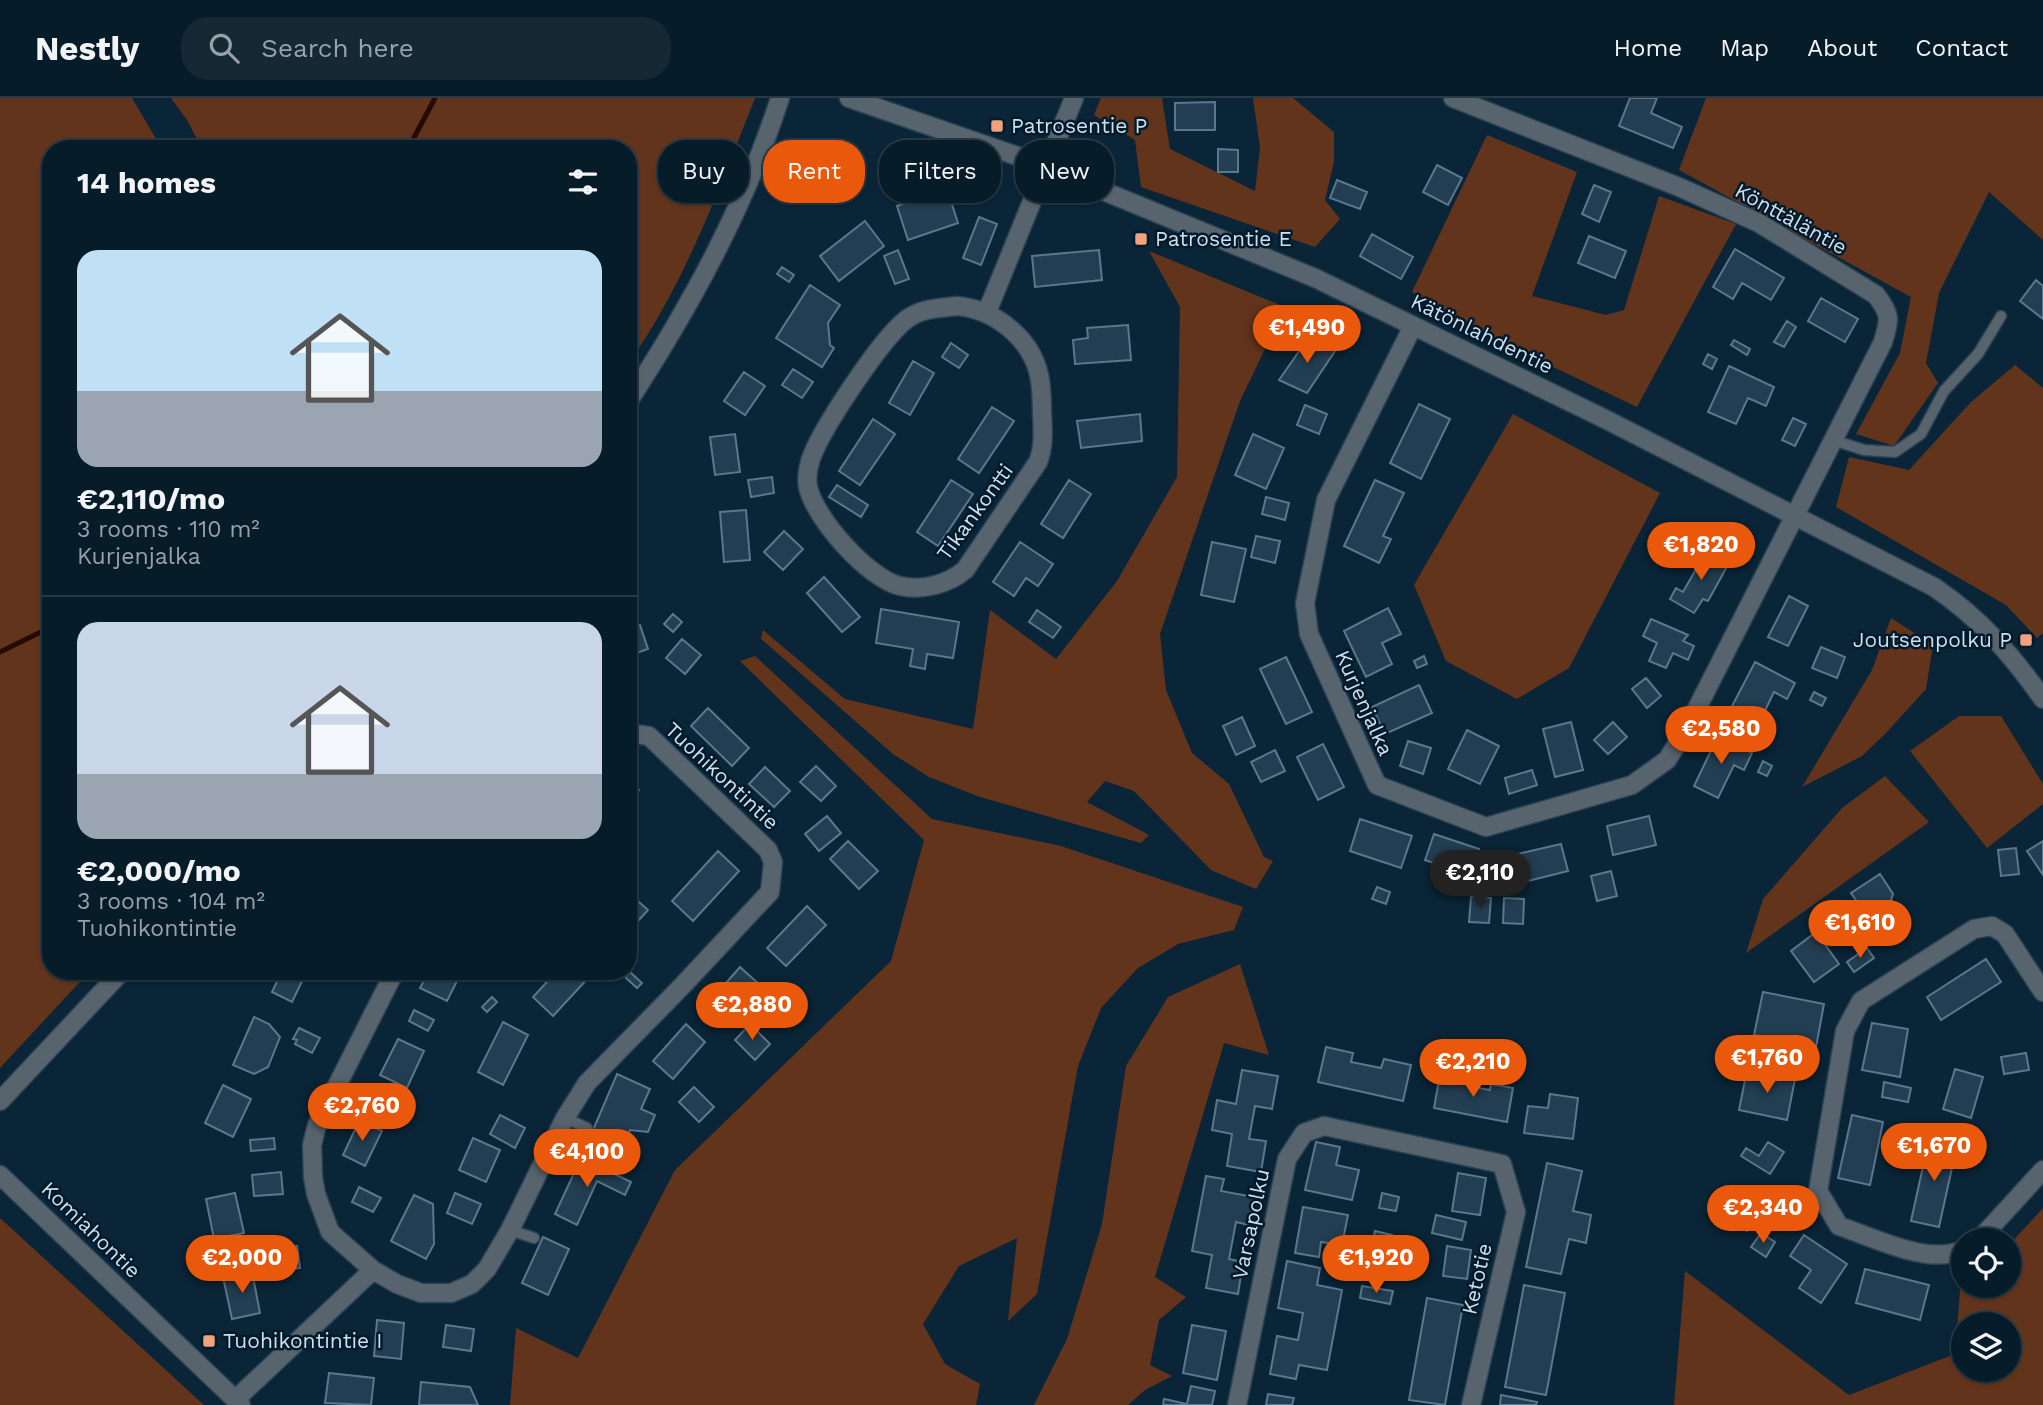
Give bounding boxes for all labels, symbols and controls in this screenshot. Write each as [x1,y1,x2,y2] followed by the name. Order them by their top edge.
[181,17,671,80] search box
[35,29,139,68] text: Nestly
[205,29,243,67] icon: search
[261,33,414,63] text: Search here
[1614,34,1682,62] text: Home
[1720,34,1769,62] text: Map
[1807,34,1877,62] text: About
[1915,34,2008,62] text: Contact
[1011,113,1147,138] place label: Patrosentie P
[989,118,1005,134] marker: Patrosentie P
[658,140,749,203] chip: Buy
[763,140,865,203] chip: Rent
[879,140,1001,203] chip: Filters
[1015,140,1114,203] chip: New
[564,163,602,201] icon: filters
[77,165,216,200] text: 14 homes
[1731,178,1852,260] street label: Könttäläntie
[1155,226,1292,251] place label: Patrosentie E
[1133,231,1149,247] marker: Patrosentie E
[1407,288,1557,379] street label: Kätönlahdentie
[277,295,403,421] icon: home
[1250,306,1364,365] pin: €1,490
[1269,314,1345,341] text: €1,490
[931,459,1018,565] street label: Tikankontti
[77,481,225,516] text: €2,110/mo
[77,516,260,543] text: 3 rooms · 110 m²
[1644,522,1758,582] pin: €1,820
[1663,531,1739,558] text: €1,820
[77,543,201,570] text: Kurjenjalka
[1853,627,2012,652] place label: Joutsenpolku P
[2018,632,2034,648] marker: Joutsenpolku P
[1330,646,1399,760] street label: Kurjenjalka
[277,667,403,793] icon: home
[1664,706,1778,766] pin: €2,580
[1681,715,1761,742] text: €2,580
[660,717,784,835] street label: Tuohikontintie
[1423,850,1537,910] pin: €2,110
[77,853,241,888] text: €2,000/mo
[1446,859,1514,886] text: €2,110
[77,888,265,915] text: 3 rooms · 104 m²
[1803,900,1917,960] pin: €1,610
[1824,909,1896,936] text: €1,610
[77,915,237,942] text: Tuohikontintie
[695,982,809,1042] pin: €2,880
[712,991,792,1018] text: €2,880
[1710,1035,1824,1095] pin: €1,760
[1416,1040,1530,1099] pin: €2,210
[1731,1044,1803,1071] text: €1,760
[1436,1048,1510,1075] text: €2,210
[305,1084,419,1143] pin: €2,760
[324,1092,400,1119] text: €2,760
[1877,1124,1991,1183] pin: €1,670
[530,1130,644,1189] pin: €4,100
[1897,1132,1971,1159] text: €1,670
[550,1138,624,1165] text: €4,100
[1227,1166,1274,1281] street label: Varsapolku
[37,1176,146,1283] street label: Komiahontie
[1706,1186,1820,1245] pin: €2,340
[1723,1194,1803,1221] text: €2,340
[1951,1228,2021,1382] map controls
[1951,1228,2021,1298] button: locate
[185,1236,299,1295] pin: €2,000
[1319,1236,1433,1295] pin: €1,920
[1456,1241,1497,1317] street label: Ketotie
[202,1244,282,1271] text: €2,000
[1338,1244,1414,1271] text: €1,920
[1951,1312,2021,1382] button: layers
[223,1328,383,1353] place label: Tuohikontintie I
[201,1333,217,1349] marker: Tuohikontintie I

